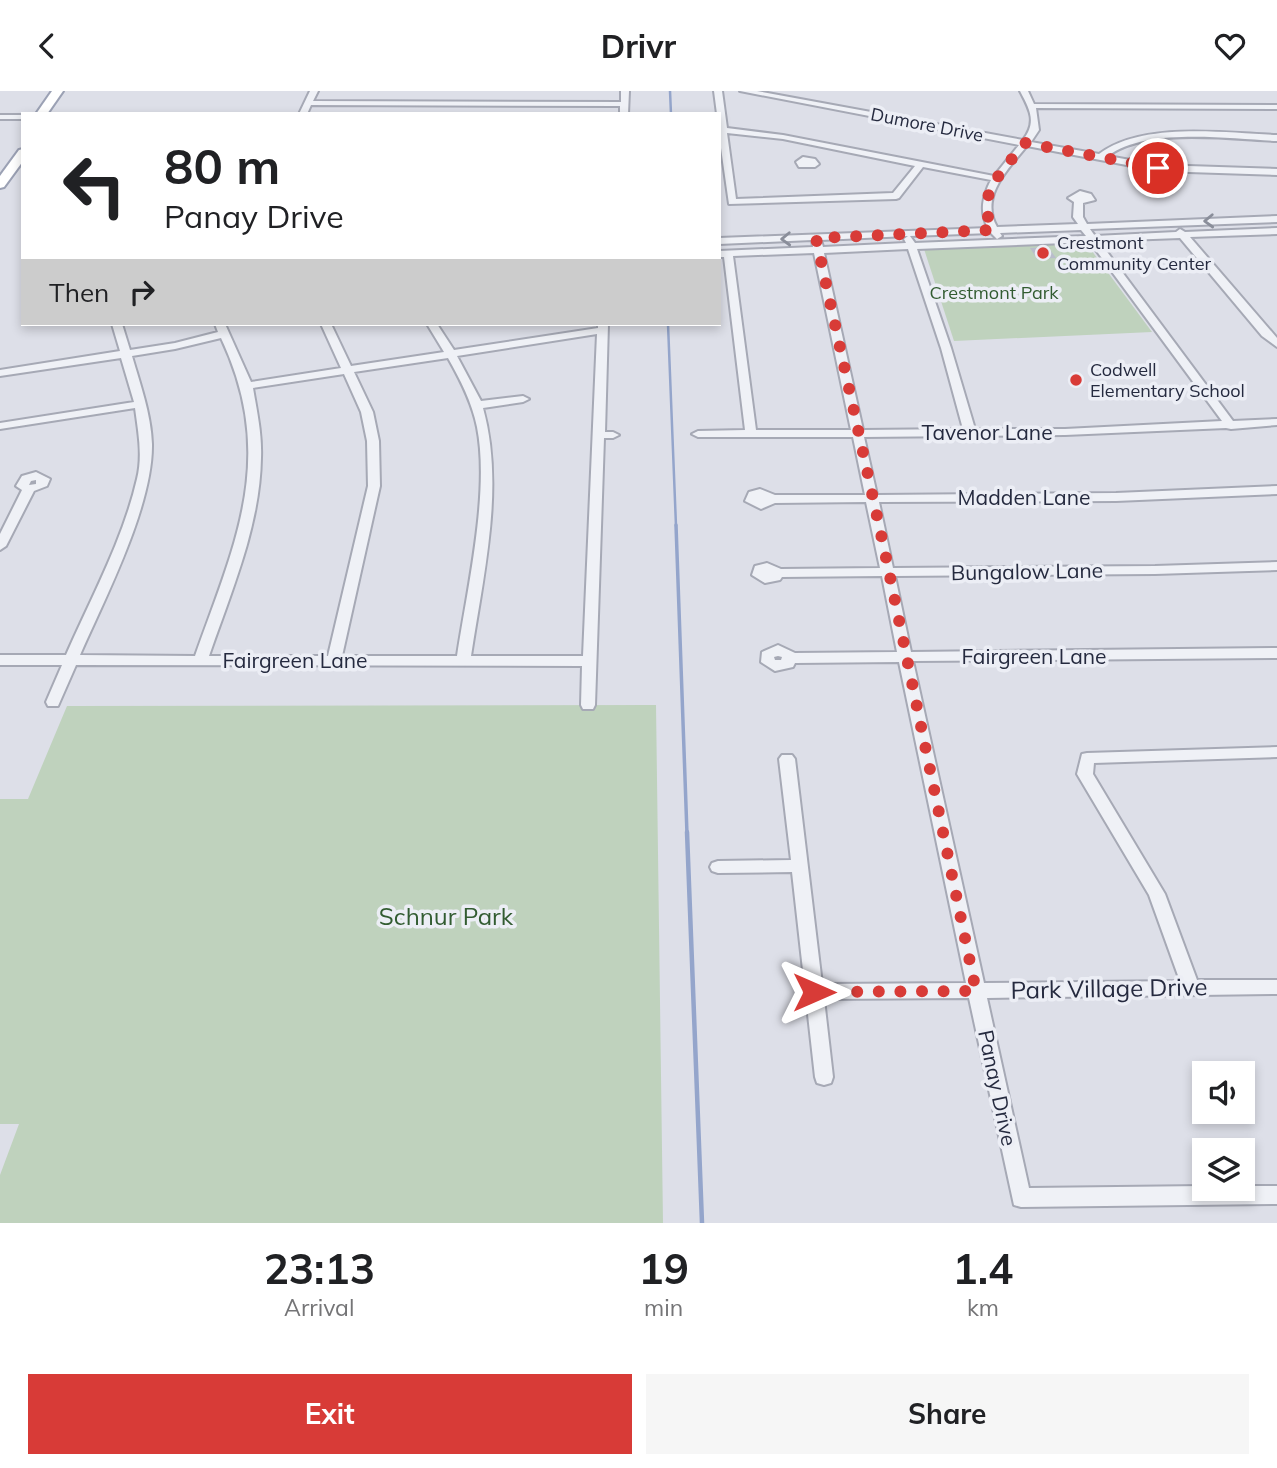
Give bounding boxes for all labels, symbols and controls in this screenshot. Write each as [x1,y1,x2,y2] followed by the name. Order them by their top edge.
[601,26,676,66] text: Drivr
[28,27,66,65] icon: back
[1211,27,1249,65] icon: heart
[869,102,985,147] street label: Dumore Drive
[164,135,280,196] text: 80 m
[1128,138,1188,198] pin
[49,140,140,231] icon: left
[1139,149,1177,187] icon: arrive
[164,196,344,236] text: Panay Drive
[1203,214,1214,229] one-way arrow
[1057,231,1211,275] place label: Crestmont Community Center
[780,232,791,247] one-way arrow
[1035,245,1051,261] marker: Crestmont Community Center
[123,273,161,311] icon: right
[49,276,109,309] text: Then
[929,281,1059,304] park label: Crestmont Park
[1090,358,1245,402] place label: Codwell Elementary School
[1068,372,1084,388] marker: Codwell Elementary School
[921,419,1053,445] street label: Tavenor Lane
[958,484,1090,510] street label: Madden Lane
[951,557,1103,585] street label: Bungalow Lane
[961,643,1107,669] street label: Fairgreen Lane
[222,647,368,673] street label: Fairgreen Lane
[379,901,514,931] park label: Schnur Park
[777,955,851,1029] position arrow
[1010,971,1208,1005] street label: Park Village Drive
[973,1027,1023,1148] street label: Panay Drive
[1192,1061,1255,1201] map controls
[1192,1061,1255,1124] button: sound
[1192,1138,1255,1201] button: layers
[264,1242,375,1295] text: 23:13
[638,1242,689,1295] text: 19
[953,1242,1013,1295] text: 1.4
[284,1293,354,1322] text: Arrival
[644,1293,683,1322] text: min
[967,1293,999,1322] text: km
[28,1374,632,1454] button: Exit
[646,1374,1249,1454] button: Share

